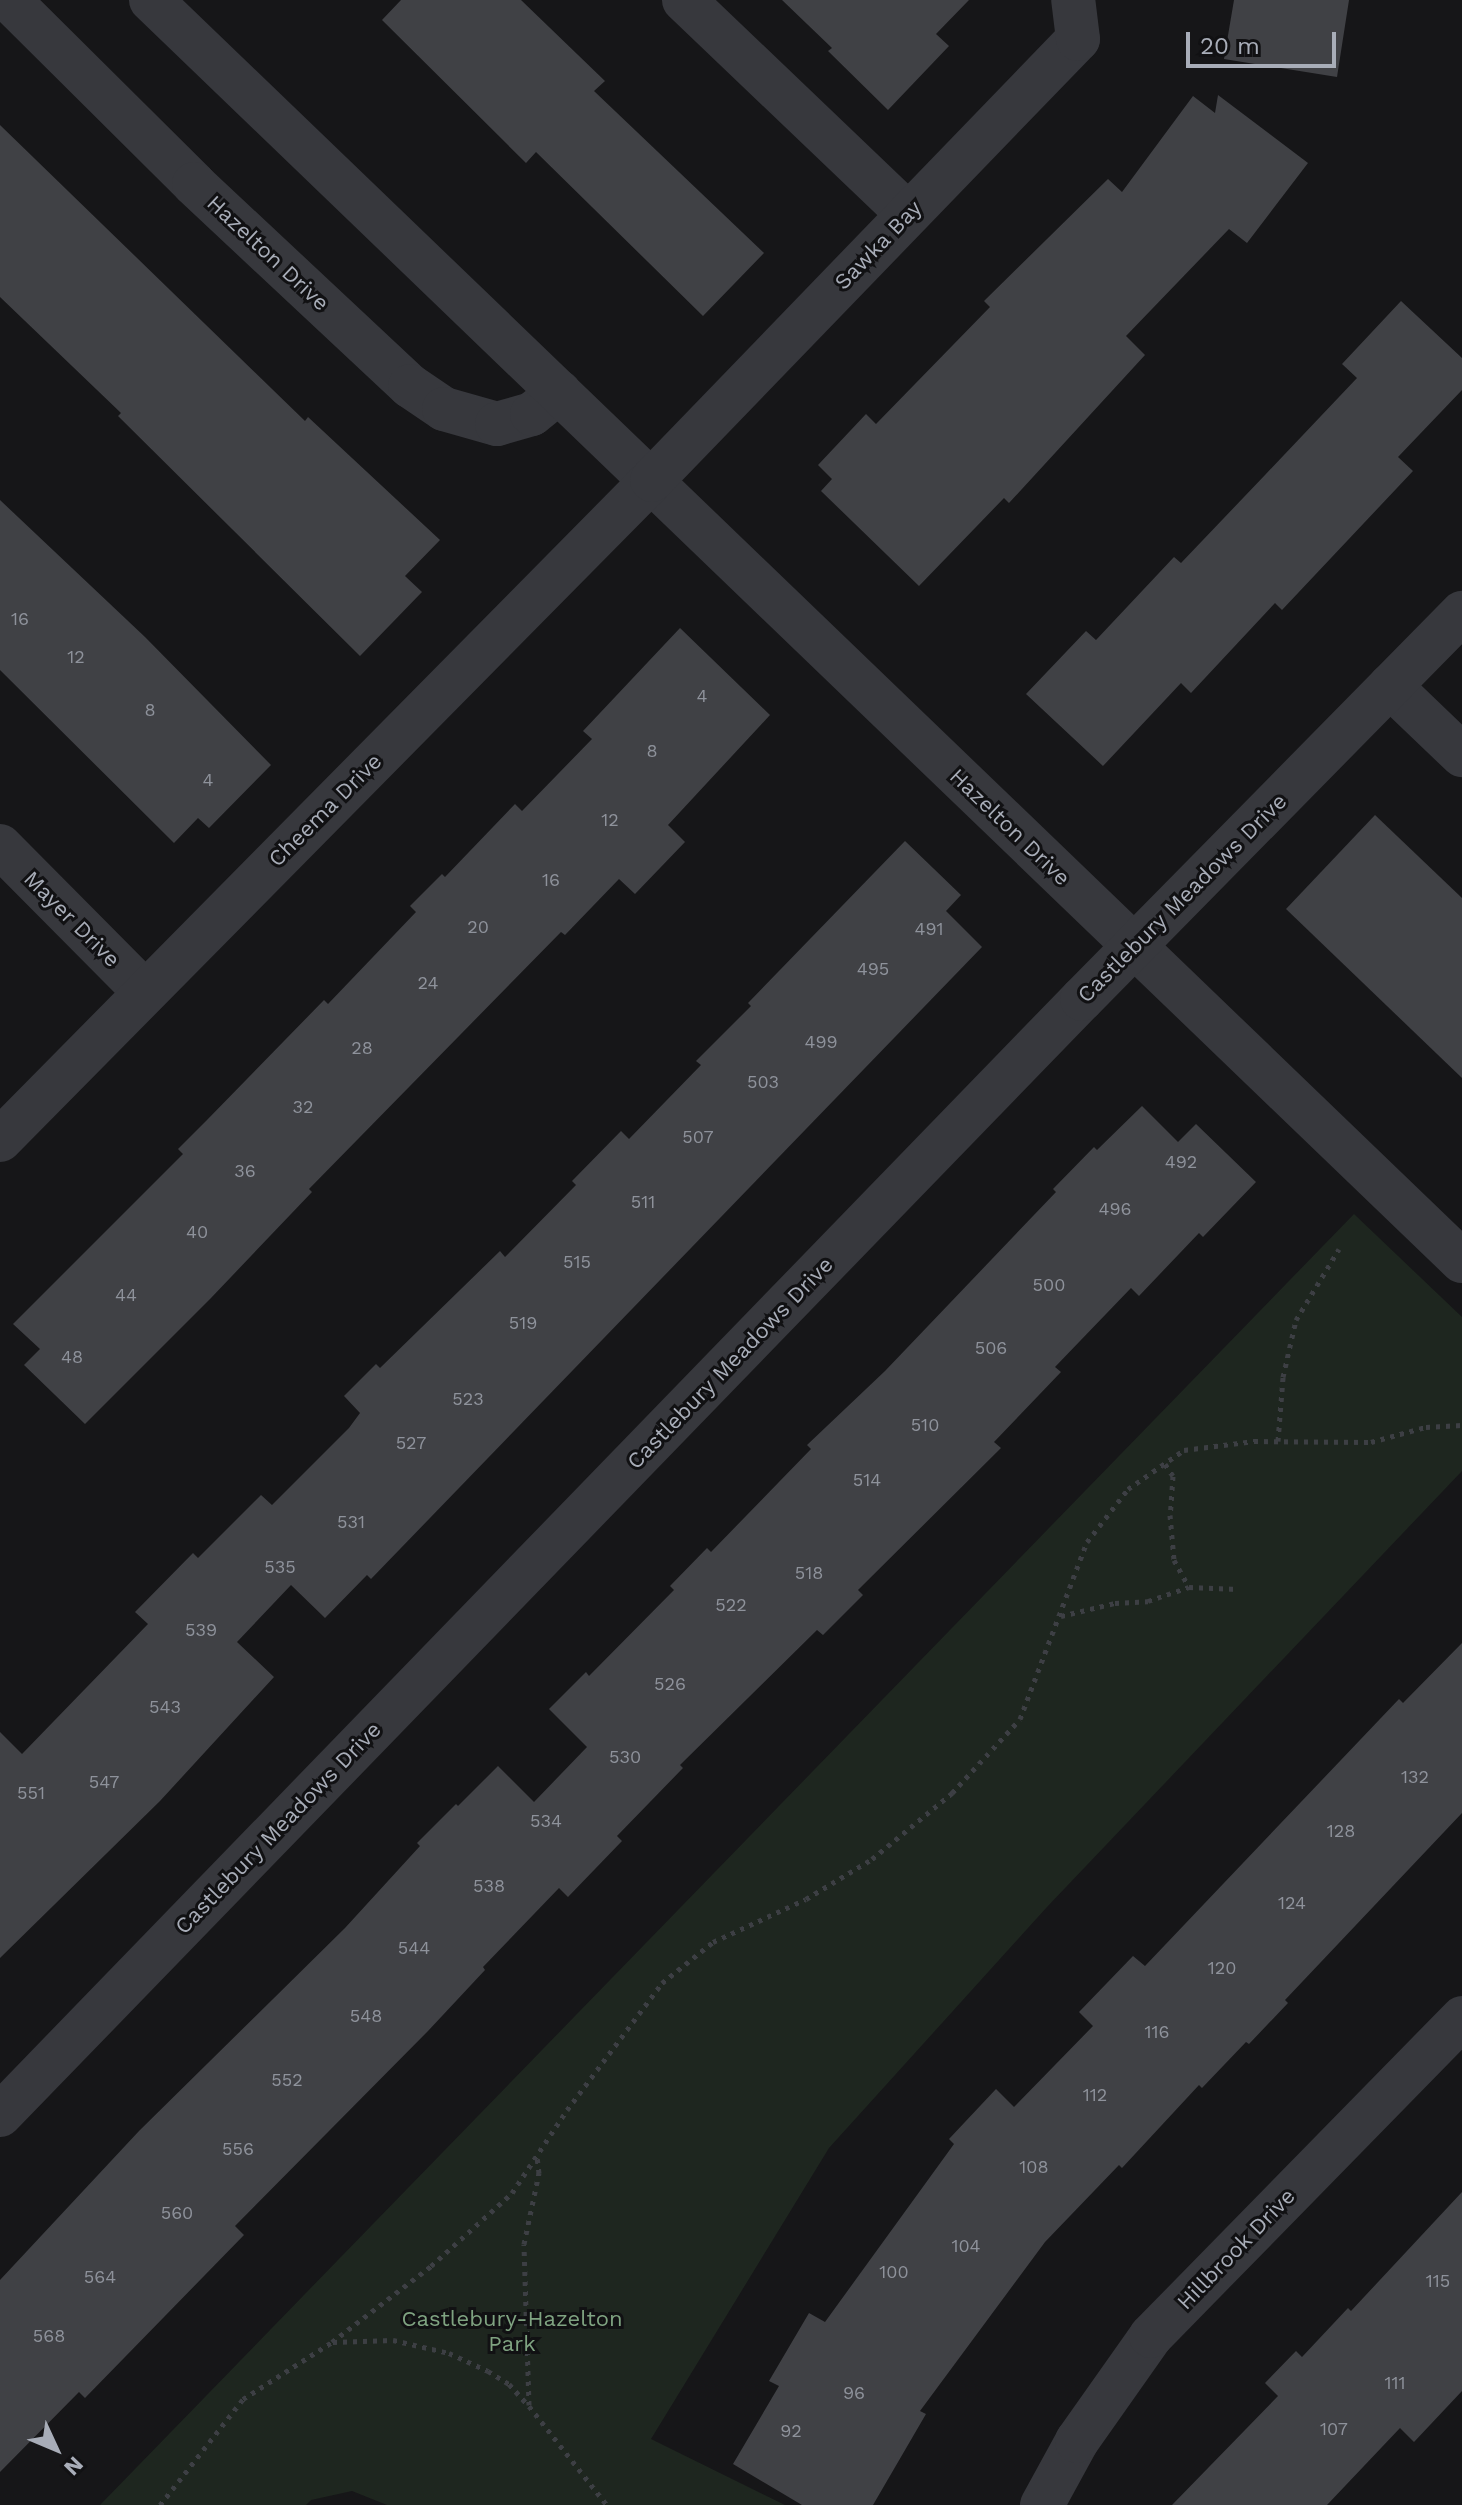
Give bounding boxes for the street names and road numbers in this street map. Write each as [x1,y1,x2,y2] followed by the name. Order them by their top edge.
[201,190,335,316] street label: Hazelton Drive
[829,195,927,295] street label: Sawka Bay
[263,748,387,872] street label: Cheema Drive
[944,763,1076,891] street label: Hazelton Drive
[1072,788,1292,1008] street label: Castlebury Meadows Drive
[18,865,126,973] street label: Mayer Drive
[621,1251,839,1475] street label: Castlebury Meadows Drive
[169,1716,387,1940] street label: Castlebury Meadows Drive
[1171,2183,1301,2315] street label: Hillbrook Drive

